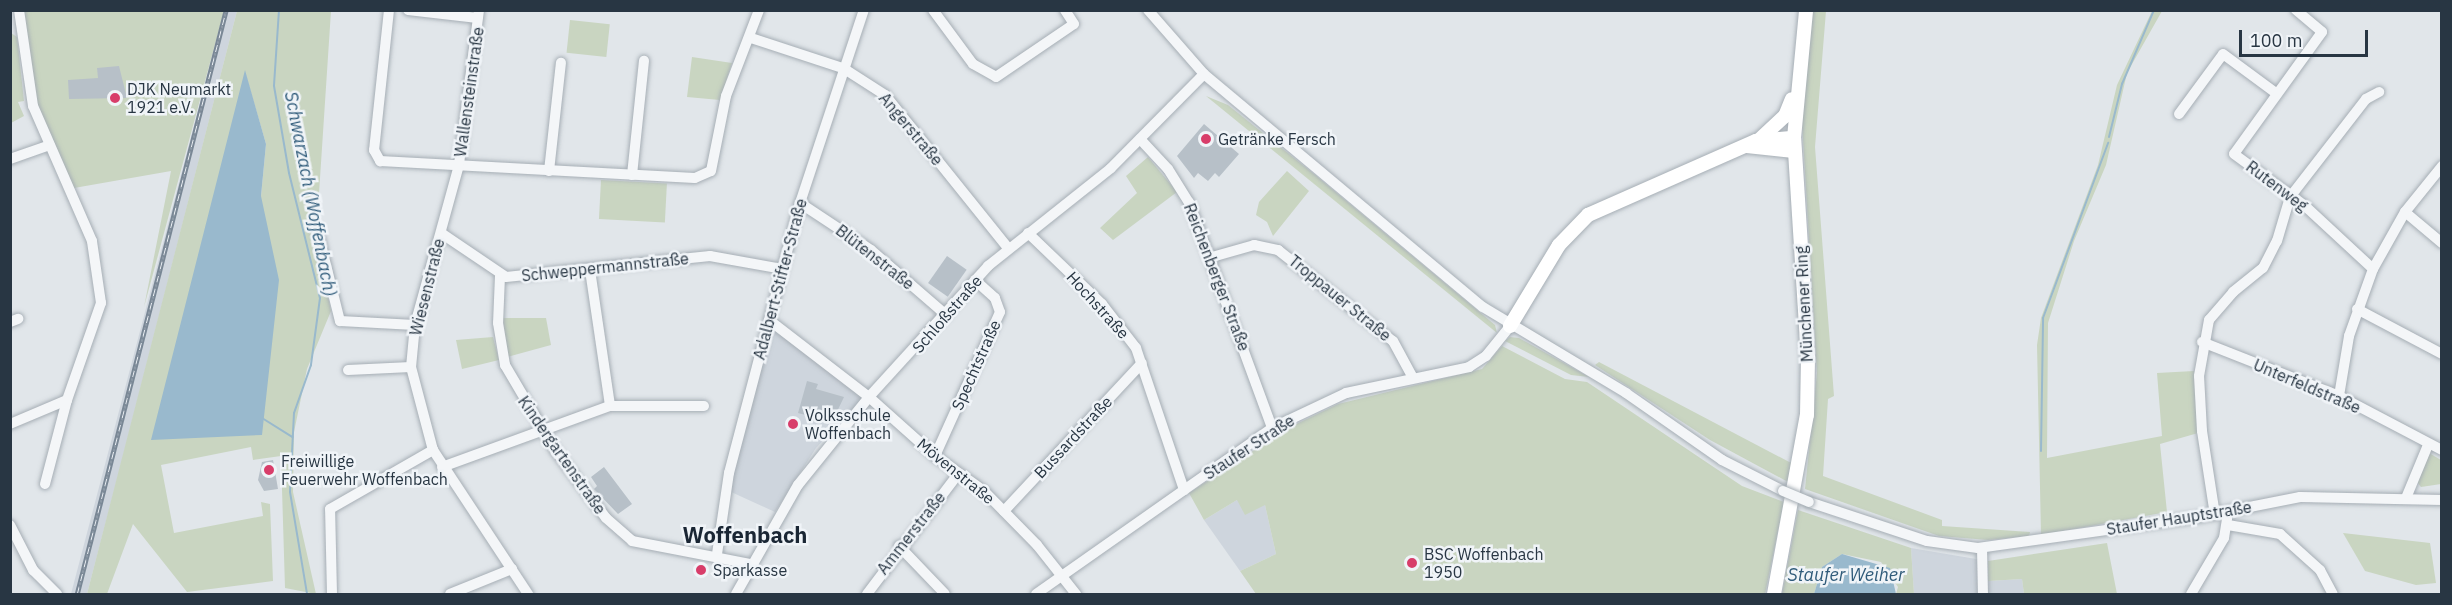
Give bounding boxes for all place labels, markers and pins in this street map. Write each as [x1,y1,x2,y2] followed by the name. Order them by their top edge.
[127,79,231,117] place label: DJK Neumarkt 1921 e.V.
[108,91,122,105] marker: DJK Neumarkt 1921 e.V.
[1218,129,1336,149] place label: Getränke Fersch
[1199,132,1213,146] marker: Getränke Fersch
[805,405,891,443] place label: Volksschule Woffenbach
[786,417,800,431] marker: Volksschule Woffenbach
[281,451,448,489] place label: Freiwillige Feuerwehr Woffenbach
[262,463,276,477] marker: Freiwillige Feuerwehr Woffenbach
[1424,544,1543,582] place label: BSC Woffenbach 1950
[1405,556,1419,570] marker: BSC Woffenbach 1950
[713,560,787,580] place label: Sparkasse
[694,563,708,577] marker: Sparkasse

